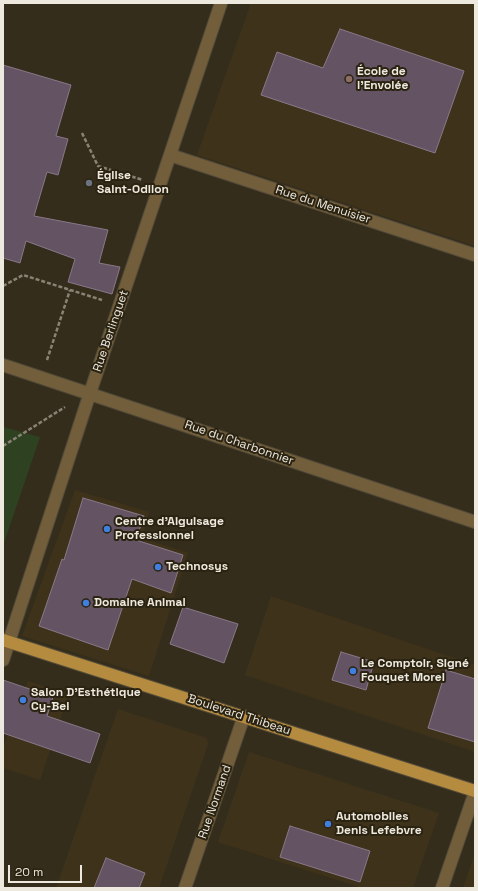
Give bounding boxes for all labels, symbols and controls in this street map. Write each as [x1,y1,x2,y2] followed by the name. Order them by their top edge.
[357,65,408,93] place label: École de l'Envolée
[344,74,354,84] marker: École de l'Envolée
[97,169,169,197] place label: Église Saint-Odilon
[84,178,94,188] marker: Église Saint-Odilon
[274,183,372,227] street label: Rue du Menuisier
[90,288,132,374] street label: Rue Berlinguet
[183,418,295,468] street label: Rue du Charbonnier
[115,515,224,543] place label: Centre d'Aiguisage Professionnel
[102,524,112,534] marker: Centre d'Aiguisage Professionnel
[166,560,228,574] place label: Technosys
[153,562,163,572] marker: Technosys
[94,596,186,610] place label: Domaine Animal
[81,598,91,608] marker: Domaine Animal
[361,657,469,685] place label: Le Comptoir, Signé Fouquet Morel
[348,666,358,676] marker: Le Comptoir, Signé Fouquet Morel
[31,686,141,714] place label: Salon D'Esthétique Cy-Bel
[186,692,292,738] street label: Boulevard Thibeau
[18,695,28,705] marker: Salon D'Esthétique Cy-Bel
[196,763,234,841] street label: Rue Normand
[336,810,422,838] place label: Automobiles Denis Lefebvre
[323,819,333,829] marker: Automobiles Denis Lefebvre
[10,857,84,883] scale bar
[15,864,43,880] text: 20 m

